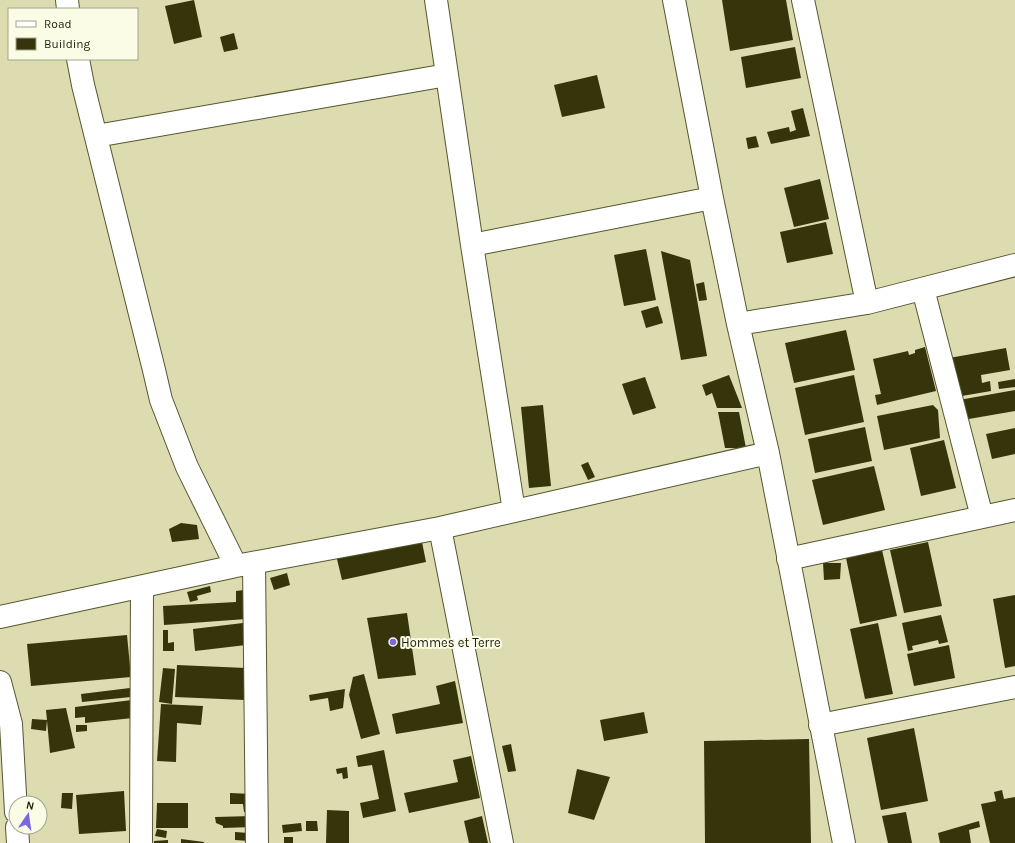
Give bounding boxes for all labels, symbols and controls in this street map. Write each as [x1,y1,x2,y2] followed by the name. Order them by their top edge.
[8,8,138,60] legend
[44,17,72,31] text: Road
[44,37,91,51] text: Building
[401,635,501,650] place label: Hommes et Terre
[388,637,398,647] marker: Hommes et Terre
[8,795,48,835] north arrow
[25,799,35,813] text: N

